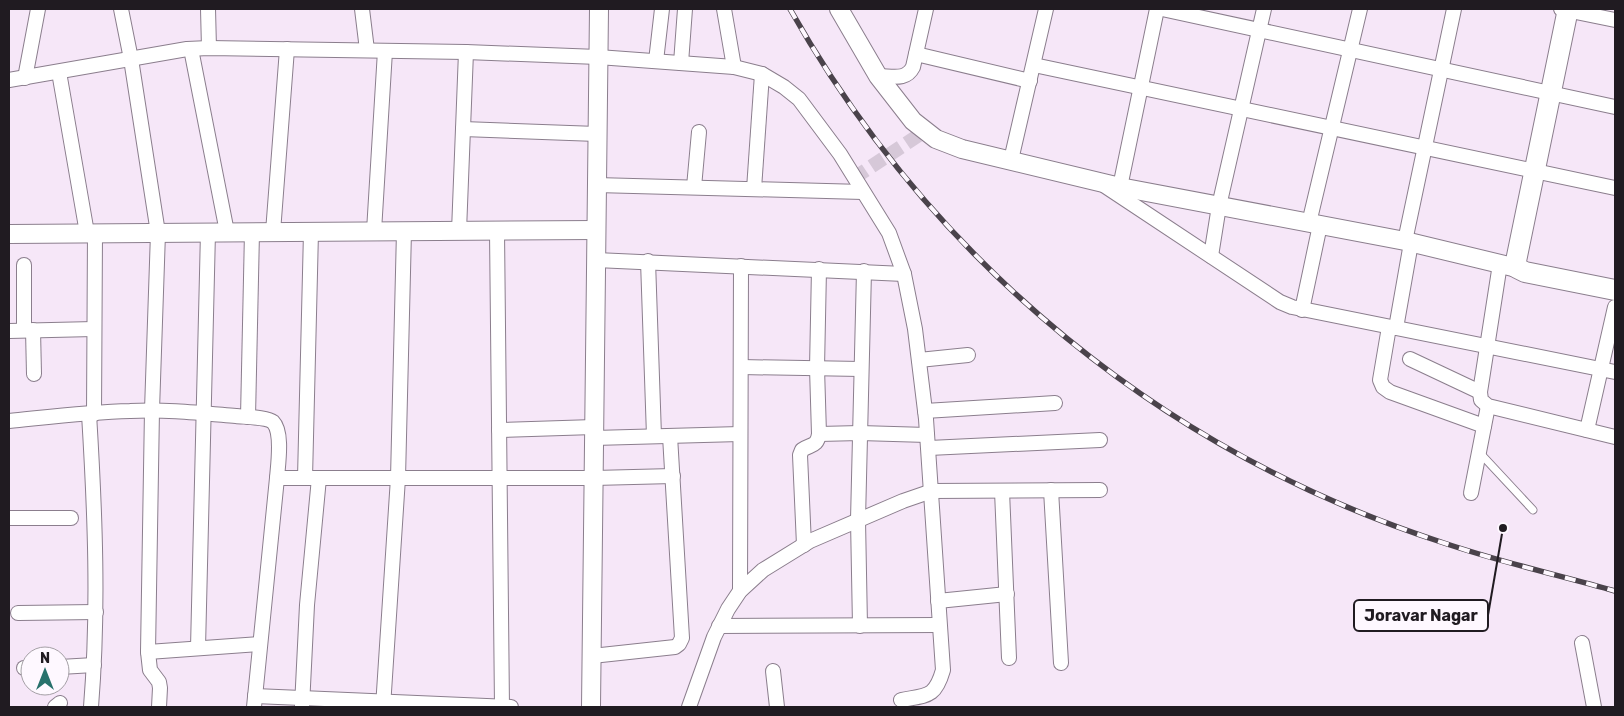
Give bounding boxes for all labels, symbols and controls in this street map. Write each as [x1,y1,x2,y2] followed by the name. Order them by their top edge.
[1354,600,1488,631] callout: Joravar Nagar
[1364,606,1479,625] text: Joravar Nagar
[20,646,70,696] north arrow
[40,650,50,667] text: N

